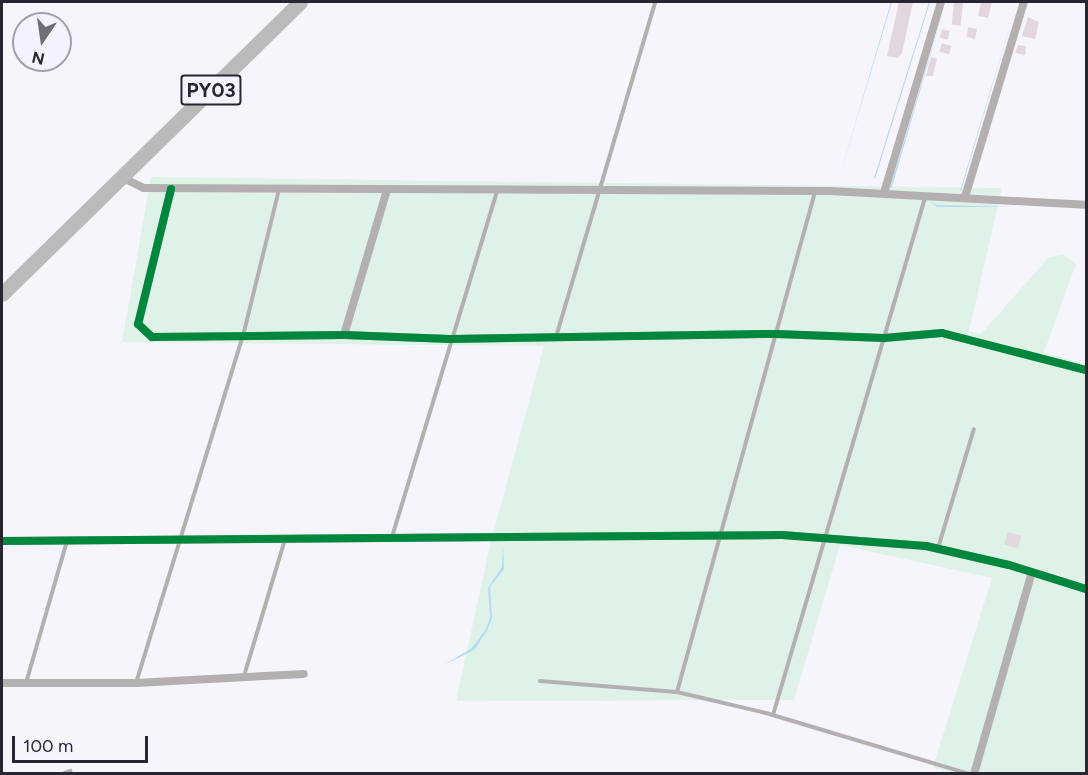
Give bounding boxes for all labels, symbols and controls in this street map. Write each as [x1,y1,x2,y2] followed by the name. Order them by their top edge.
[12,12,72,72] north arrow
[30,47,46,69] text: N
[180,73,242,107] road number: PY03
[15,724,152,762] scale bar
[23,735,73,757] text: 100 m

